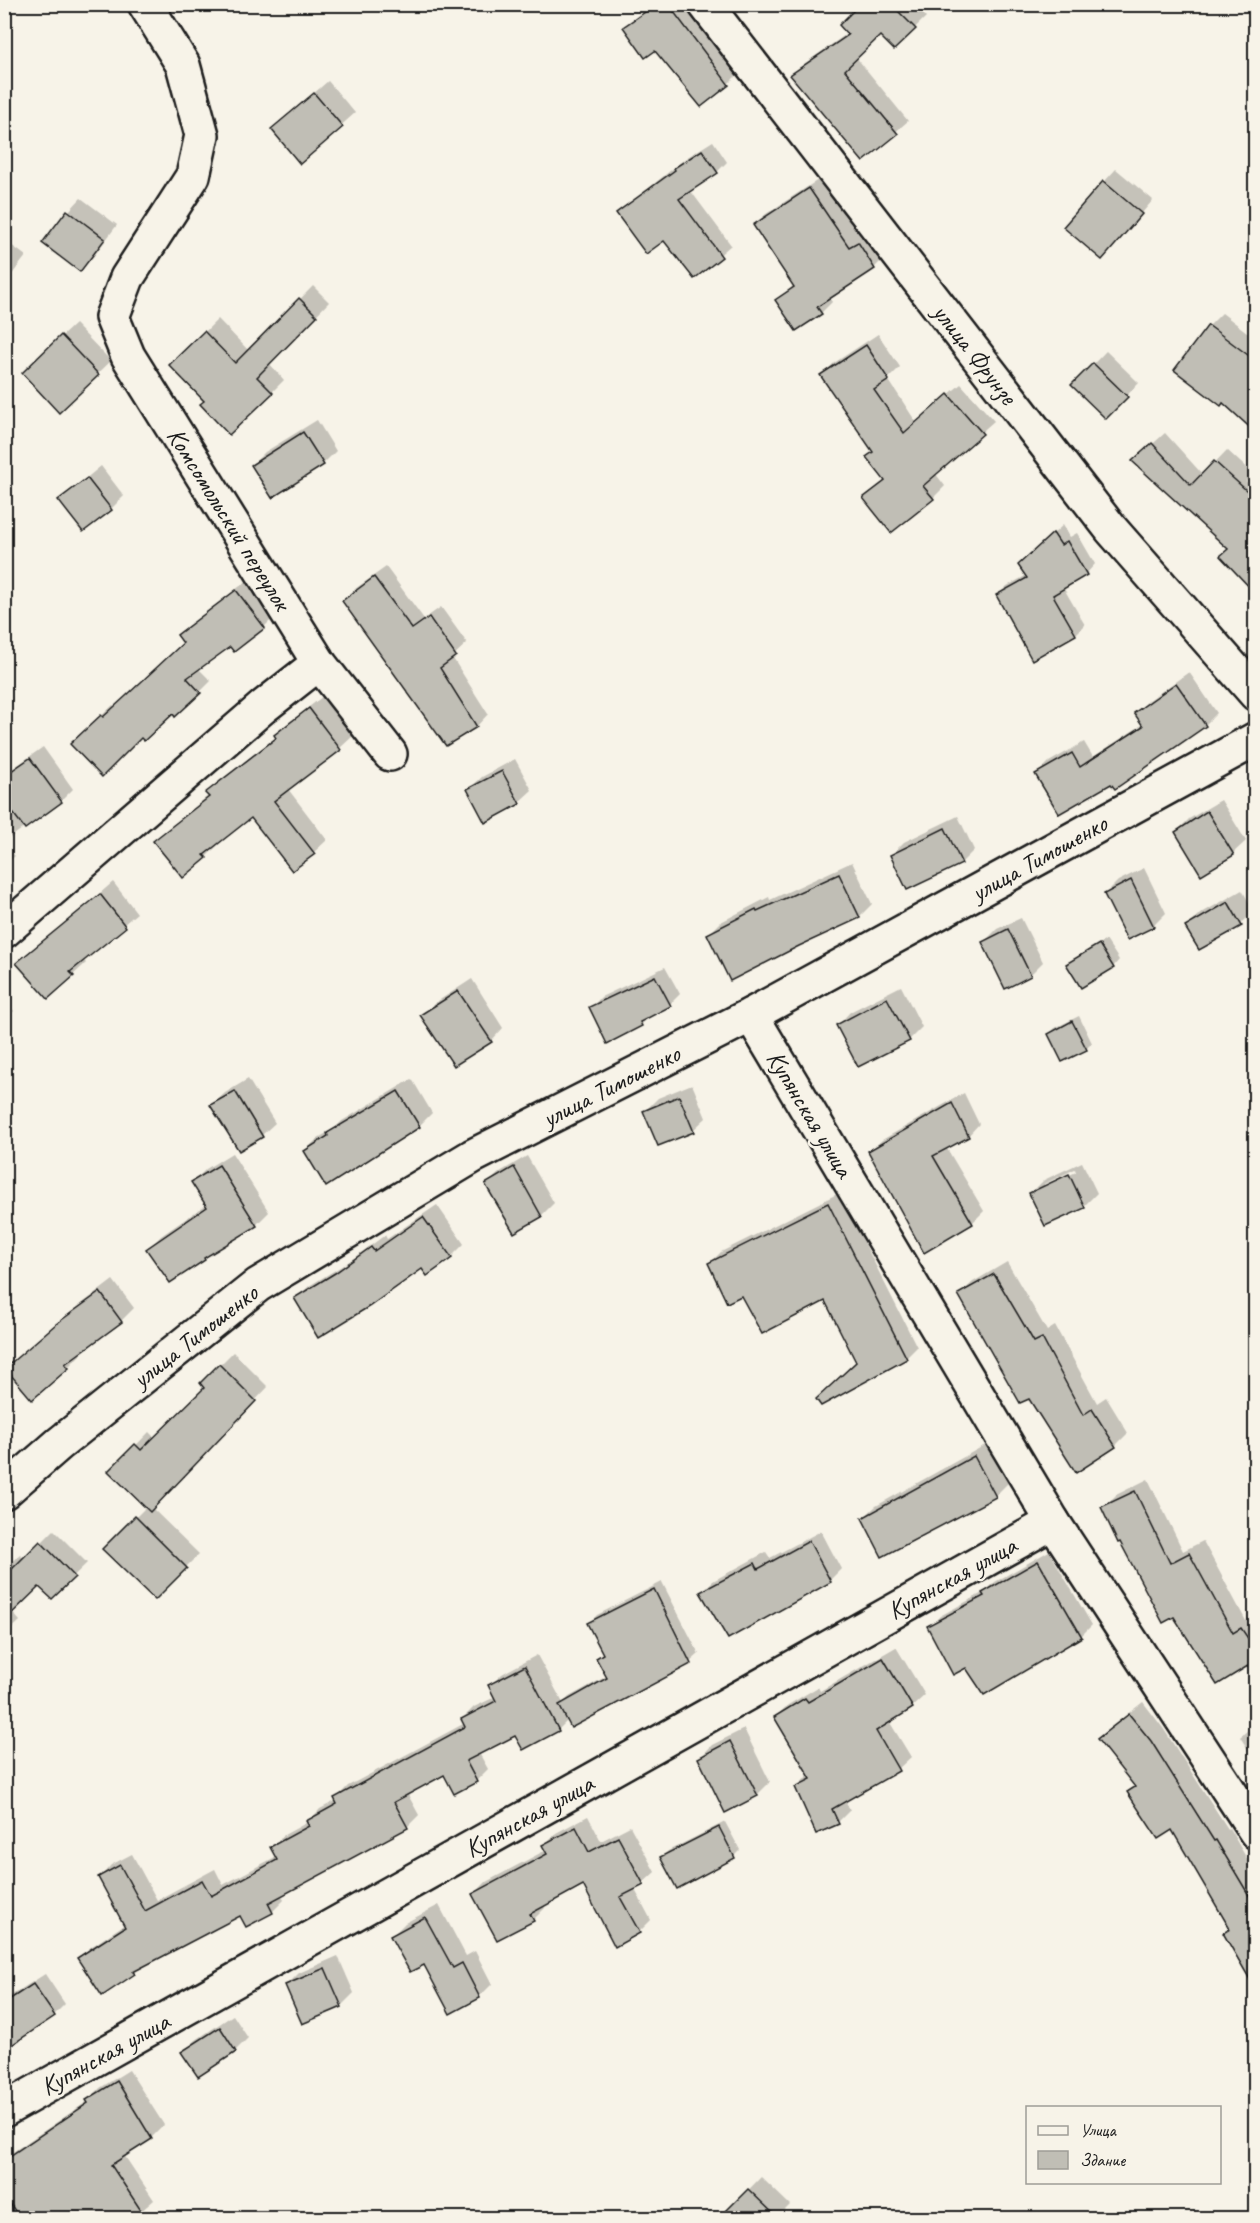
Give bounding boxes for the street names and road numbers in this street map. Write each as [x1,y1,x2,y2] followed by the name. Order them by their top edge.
[924,295,1026,412] street label: улица Фрунзе
[160,422,300,619] street label: Комсомольский переулок
[963,806,1115,910] street label: улица Тимошенко
[535,1036,687,1136] street label: улица Тимошенко
[759,1044,862,1185] street label: Купянская улица
[124,1275,266,1397] street label: улица Тимошенко
[882,1528,1024,1627] street label: Купянская улица
[459,1766,601,1865] street label: Купянская улица
[35,2004,177,2103] street label: Купянская улица

